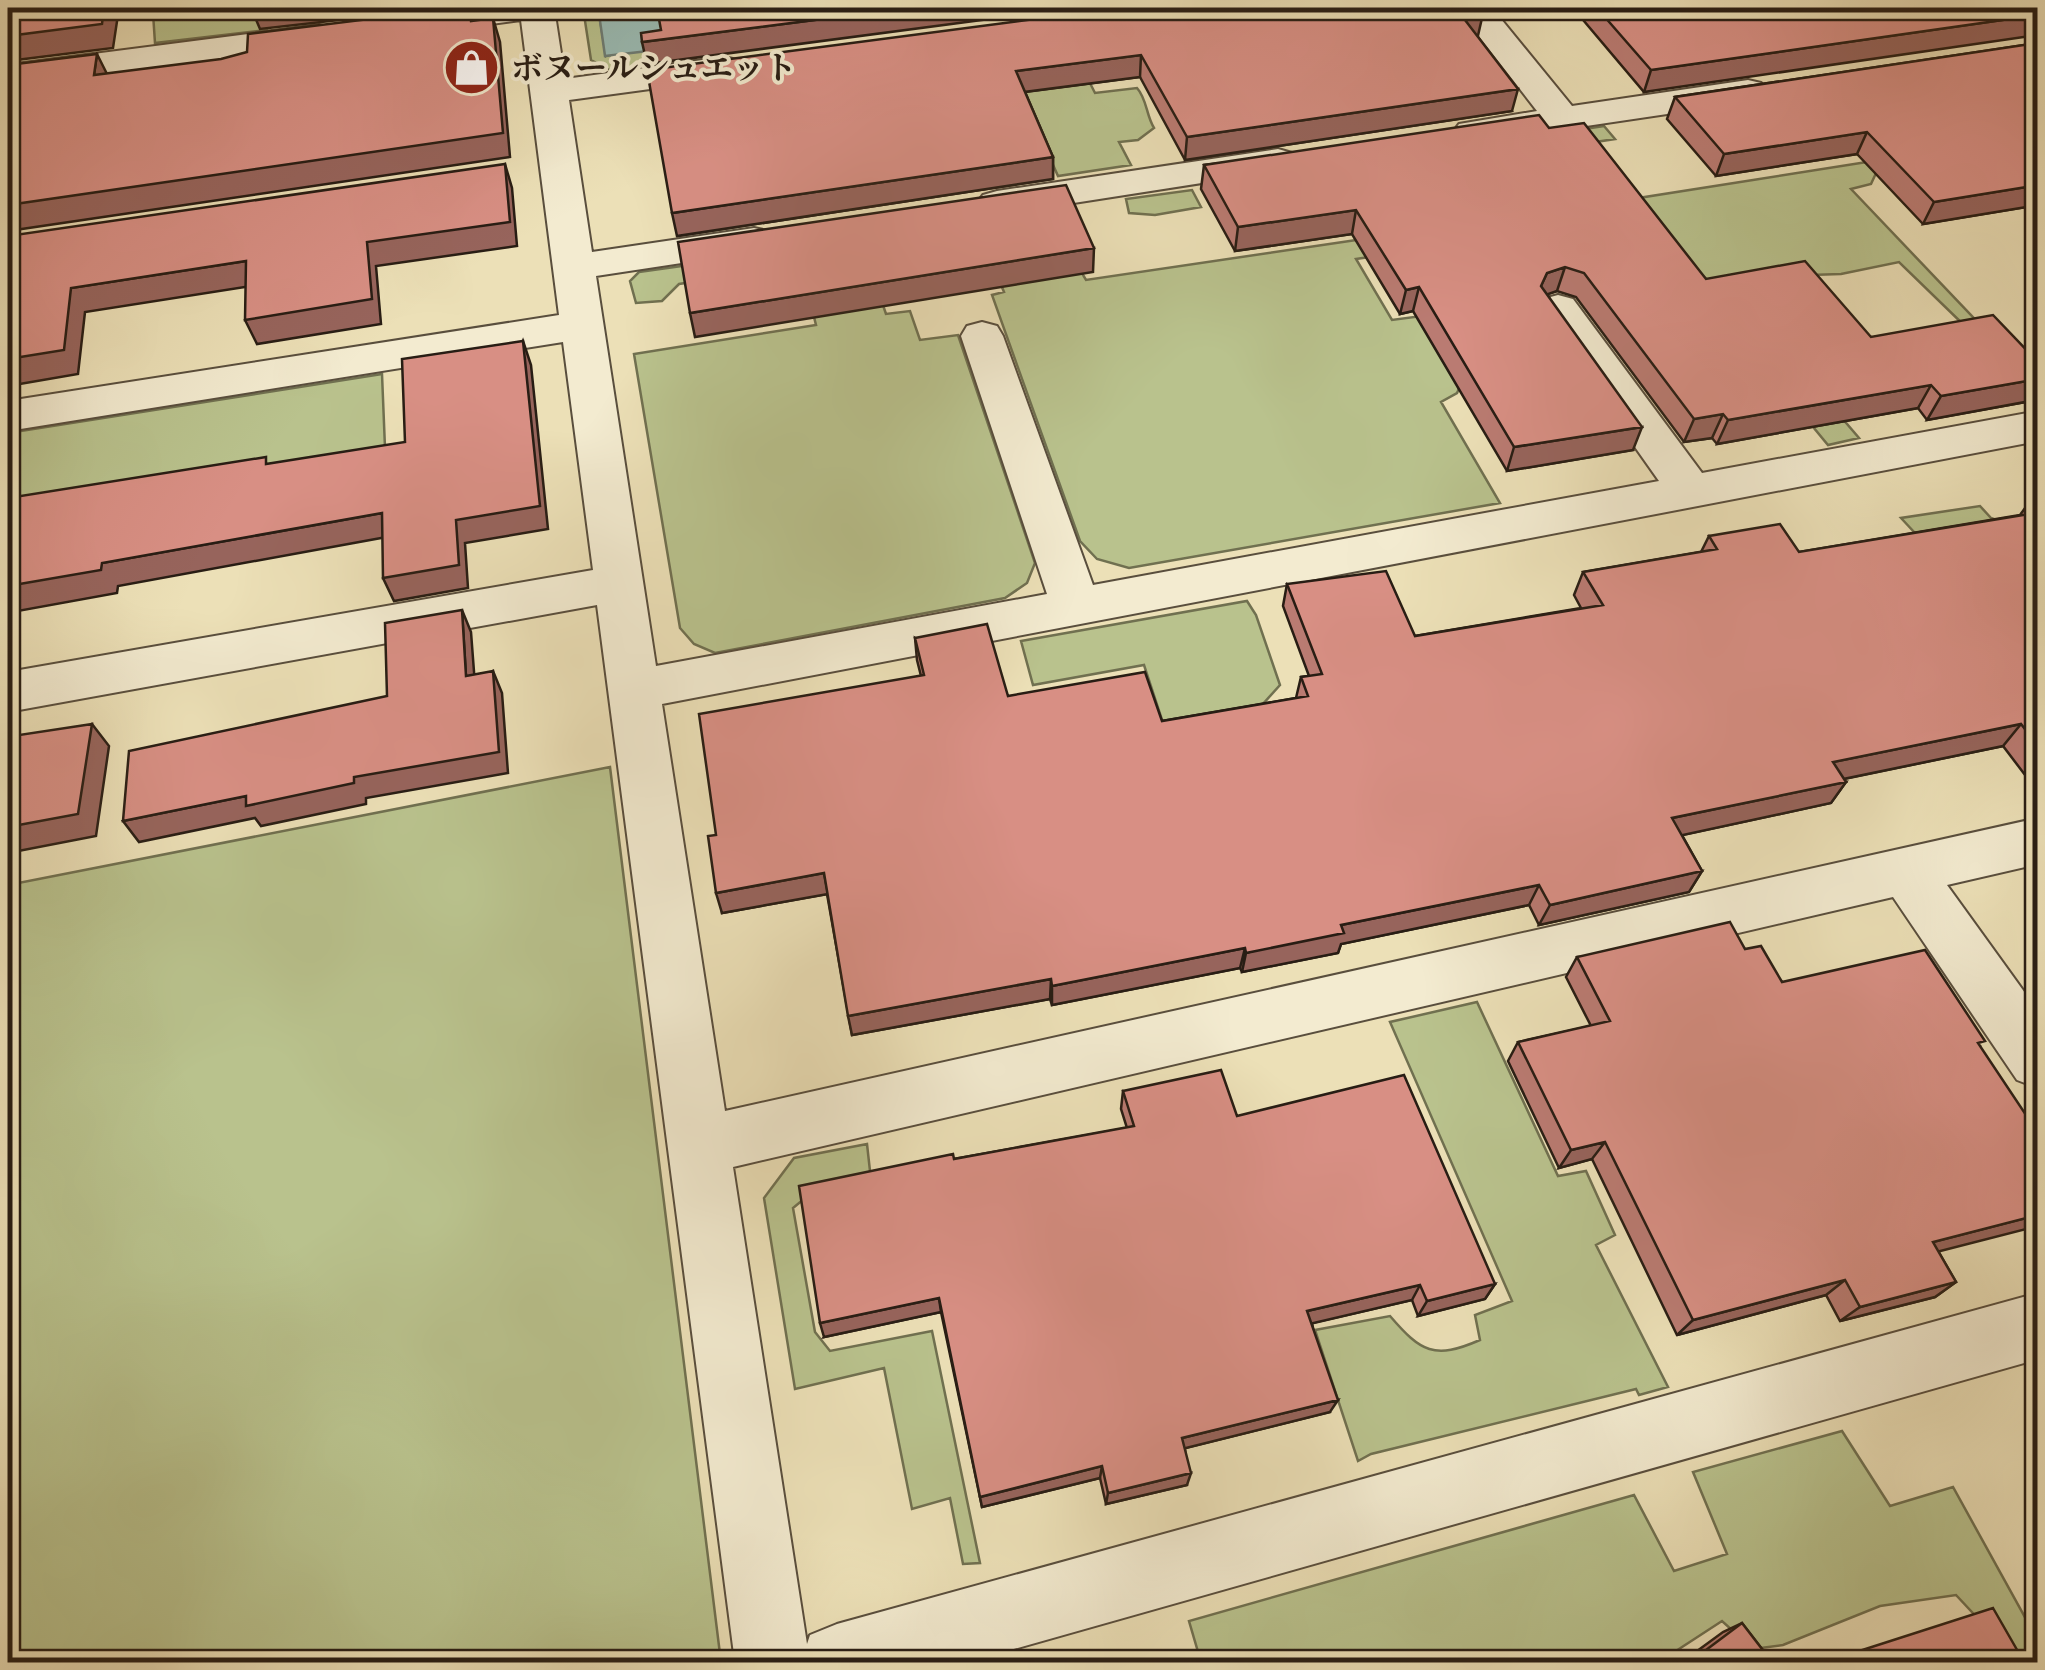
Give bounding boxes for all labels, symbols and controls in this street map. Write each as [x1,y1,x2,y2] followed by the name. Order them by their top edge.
[442,38,502,98] shop icon: ボヌールシュエット
[511,47,796,91] place label: ボヌールシュエット

